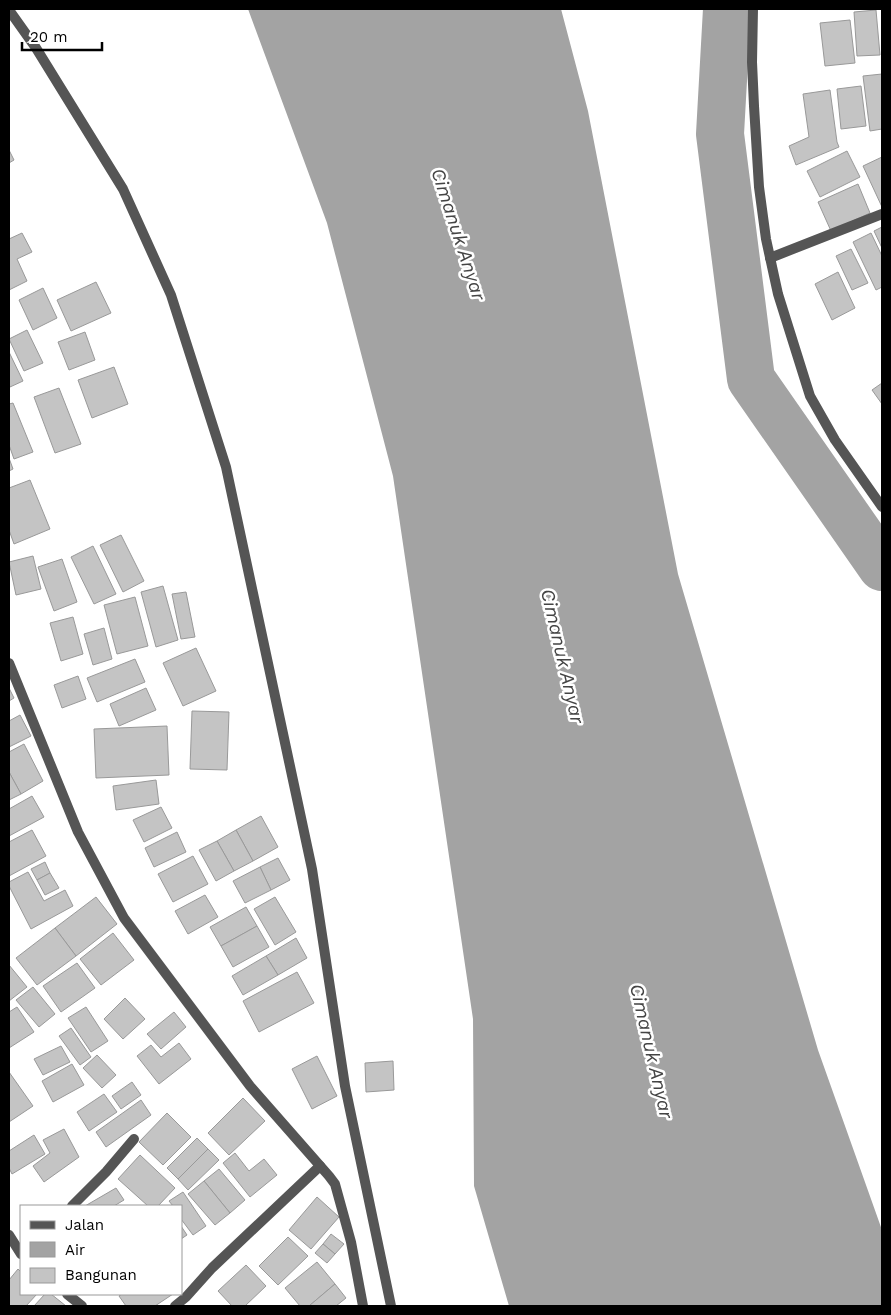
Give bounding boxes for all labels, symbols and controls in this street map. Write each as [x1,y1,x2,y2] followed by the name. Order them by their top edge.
[22,20,102,52] scale bar
[30,28,68,46] text: 20 m
[426,165,491,304] water label: Cimanuk Anyar
[536,586,589,726] water label: Cimanuk Anyar
[625,981,678,1121] water label: Cimanuk Anyar
[20,1205,182,1295] legend
[65,1216,104,1234] text: Jalan
[65,1241,85,1259] text: Air
[65,1266,137,1284] text: Bangunan

